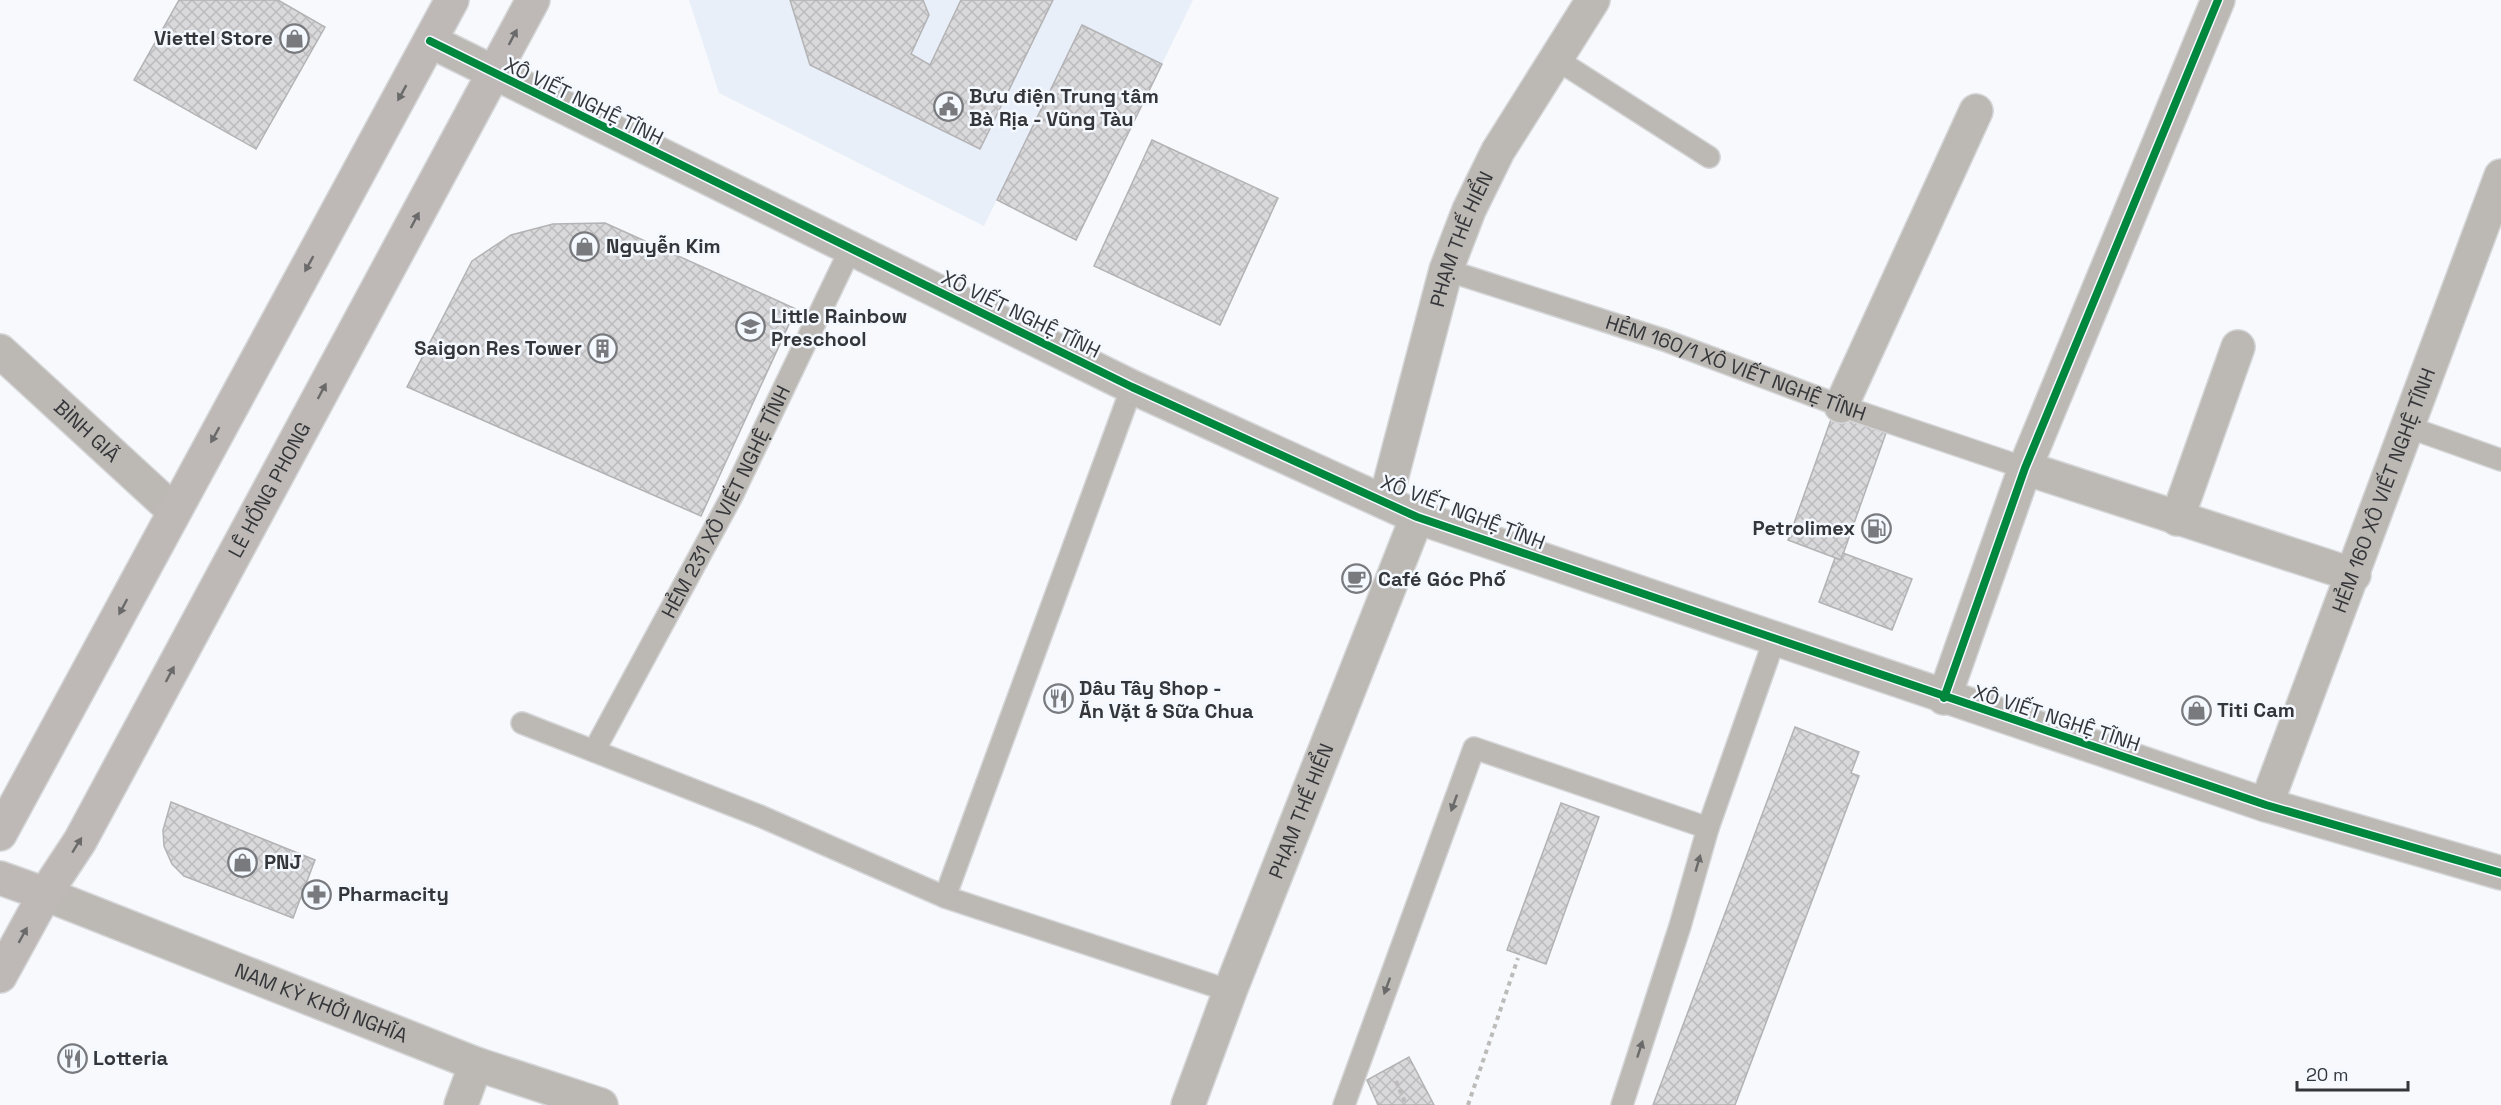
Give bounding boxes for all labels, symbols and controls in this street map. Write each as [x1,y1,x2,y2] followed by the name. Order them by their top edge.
[278,22,310,54] shop icon: Viettel Store
[154,25,273,51] place label: Viettel Store
[508,29,518,46] one-way arrow
[500,51,668,151] street label: XÔ VIẾT NGHỆ TĨNH
[969,83,1159,132] place label: Bưu điện Trung tâm Bà Rịa - Vũng Tàu
[397,85,407,102] one-way arrow
[932,91,964,123] public building icon: Bưu điện Trung tâm Bà Rịa - Vũng Tàu
[1424,167,1499,310] street label: PHẠM THẾ HIỂN
[410,211,420,228] one-way arrow
[569,230,601,262] shop icon: Nguyễn Kim
[606,233,721,259] place label: Nguyễn Kim
[304,256,314,273] one-way arrow
[937,264,1105,364] street label: XÔ VIẾT NGHỆ TĨNH
[771,303,907,352] place label: Little Rainbow Preschool
[1602,309,1870,427] street label: HẺM 160/1 XÔ VIẾT NGHỆ TĨNH
[734,311,766,343] school or university icon: Little Rainbow Preschool
[587,332,619,364] building icon: Saigon Res Tower
[414,335,582,361] place label: Saigon Res Tower
[2326,364,2441,616] street label: HẺM 160 XÔ VIẾT NGHỆ TĨNH
[655,381,796,623] street label: HẺM 231 XÔ VIẾT NGHỆ TĨNH
[317,383,327,400] one-way arrow
[48,394,126,468] street label: BÌNH GIÃ
[222,417,316,562] street label: LÊ HỒNG PHONG
[210,427,220,444] one-way arrow
[1377,469,1549,555] street label: XÔ VIẾT NGHỆ TĨNH
[1860,512,1892,544] fuel station icon: Petrolimex
[1753,515,1855,541] place label: Petrolimex
[1341,563,1373,595] cafe icon: Café Góc Phố
[1378,566,1506,592] place label: Café Góc Phố
[118,598,128,615] one-way arrow
[165,665,175,682] one-way arrow
[1079,675,1254,724] place label: Dâu Tây Shop - Ăn Vặt & Sữa Chua
[1970,679,2144,757] street label: XÔ VIẾT NGHỆ TĨNH
[1042,683,1074,715] restaurant icon: Dâu Tây Shop - Ăn Vặt & Sữa Chua
[2180,694,2212,726] shop icon: Titi Cam
[2217,697,2295,723] place label: Titi Cam
[1263,739,1339,883] street label: PHẠM THẾ HIỂN
[1449,794,1458,812] one-way arrow
[71,837,82,853] one-way arrow
[227,846,259,878] shop icon: PNJ
[264,849,302,875] place label: PNJ
[1694,854,1703,872] one-way arrow
[301,878,333,910] pharmacy icon: Pharmacity
[338,881,449,907] place label: Pharmacity
[18,926,28,943] one-way arrow
[231,957,412,1049] street label: NAM KỲ KHỞI NGHĨA
[1382,977,1391,995] one-way arrow
[1636,1040,1645,1058] one-way arrow
[56,1042,88,1074] restaurant icon: Lotteria
[93,1045,168,1071] place label: Lotteria
[2297,1054,2408,1092] scale bar
[2306,1063,2349,1086] text: 20 m

